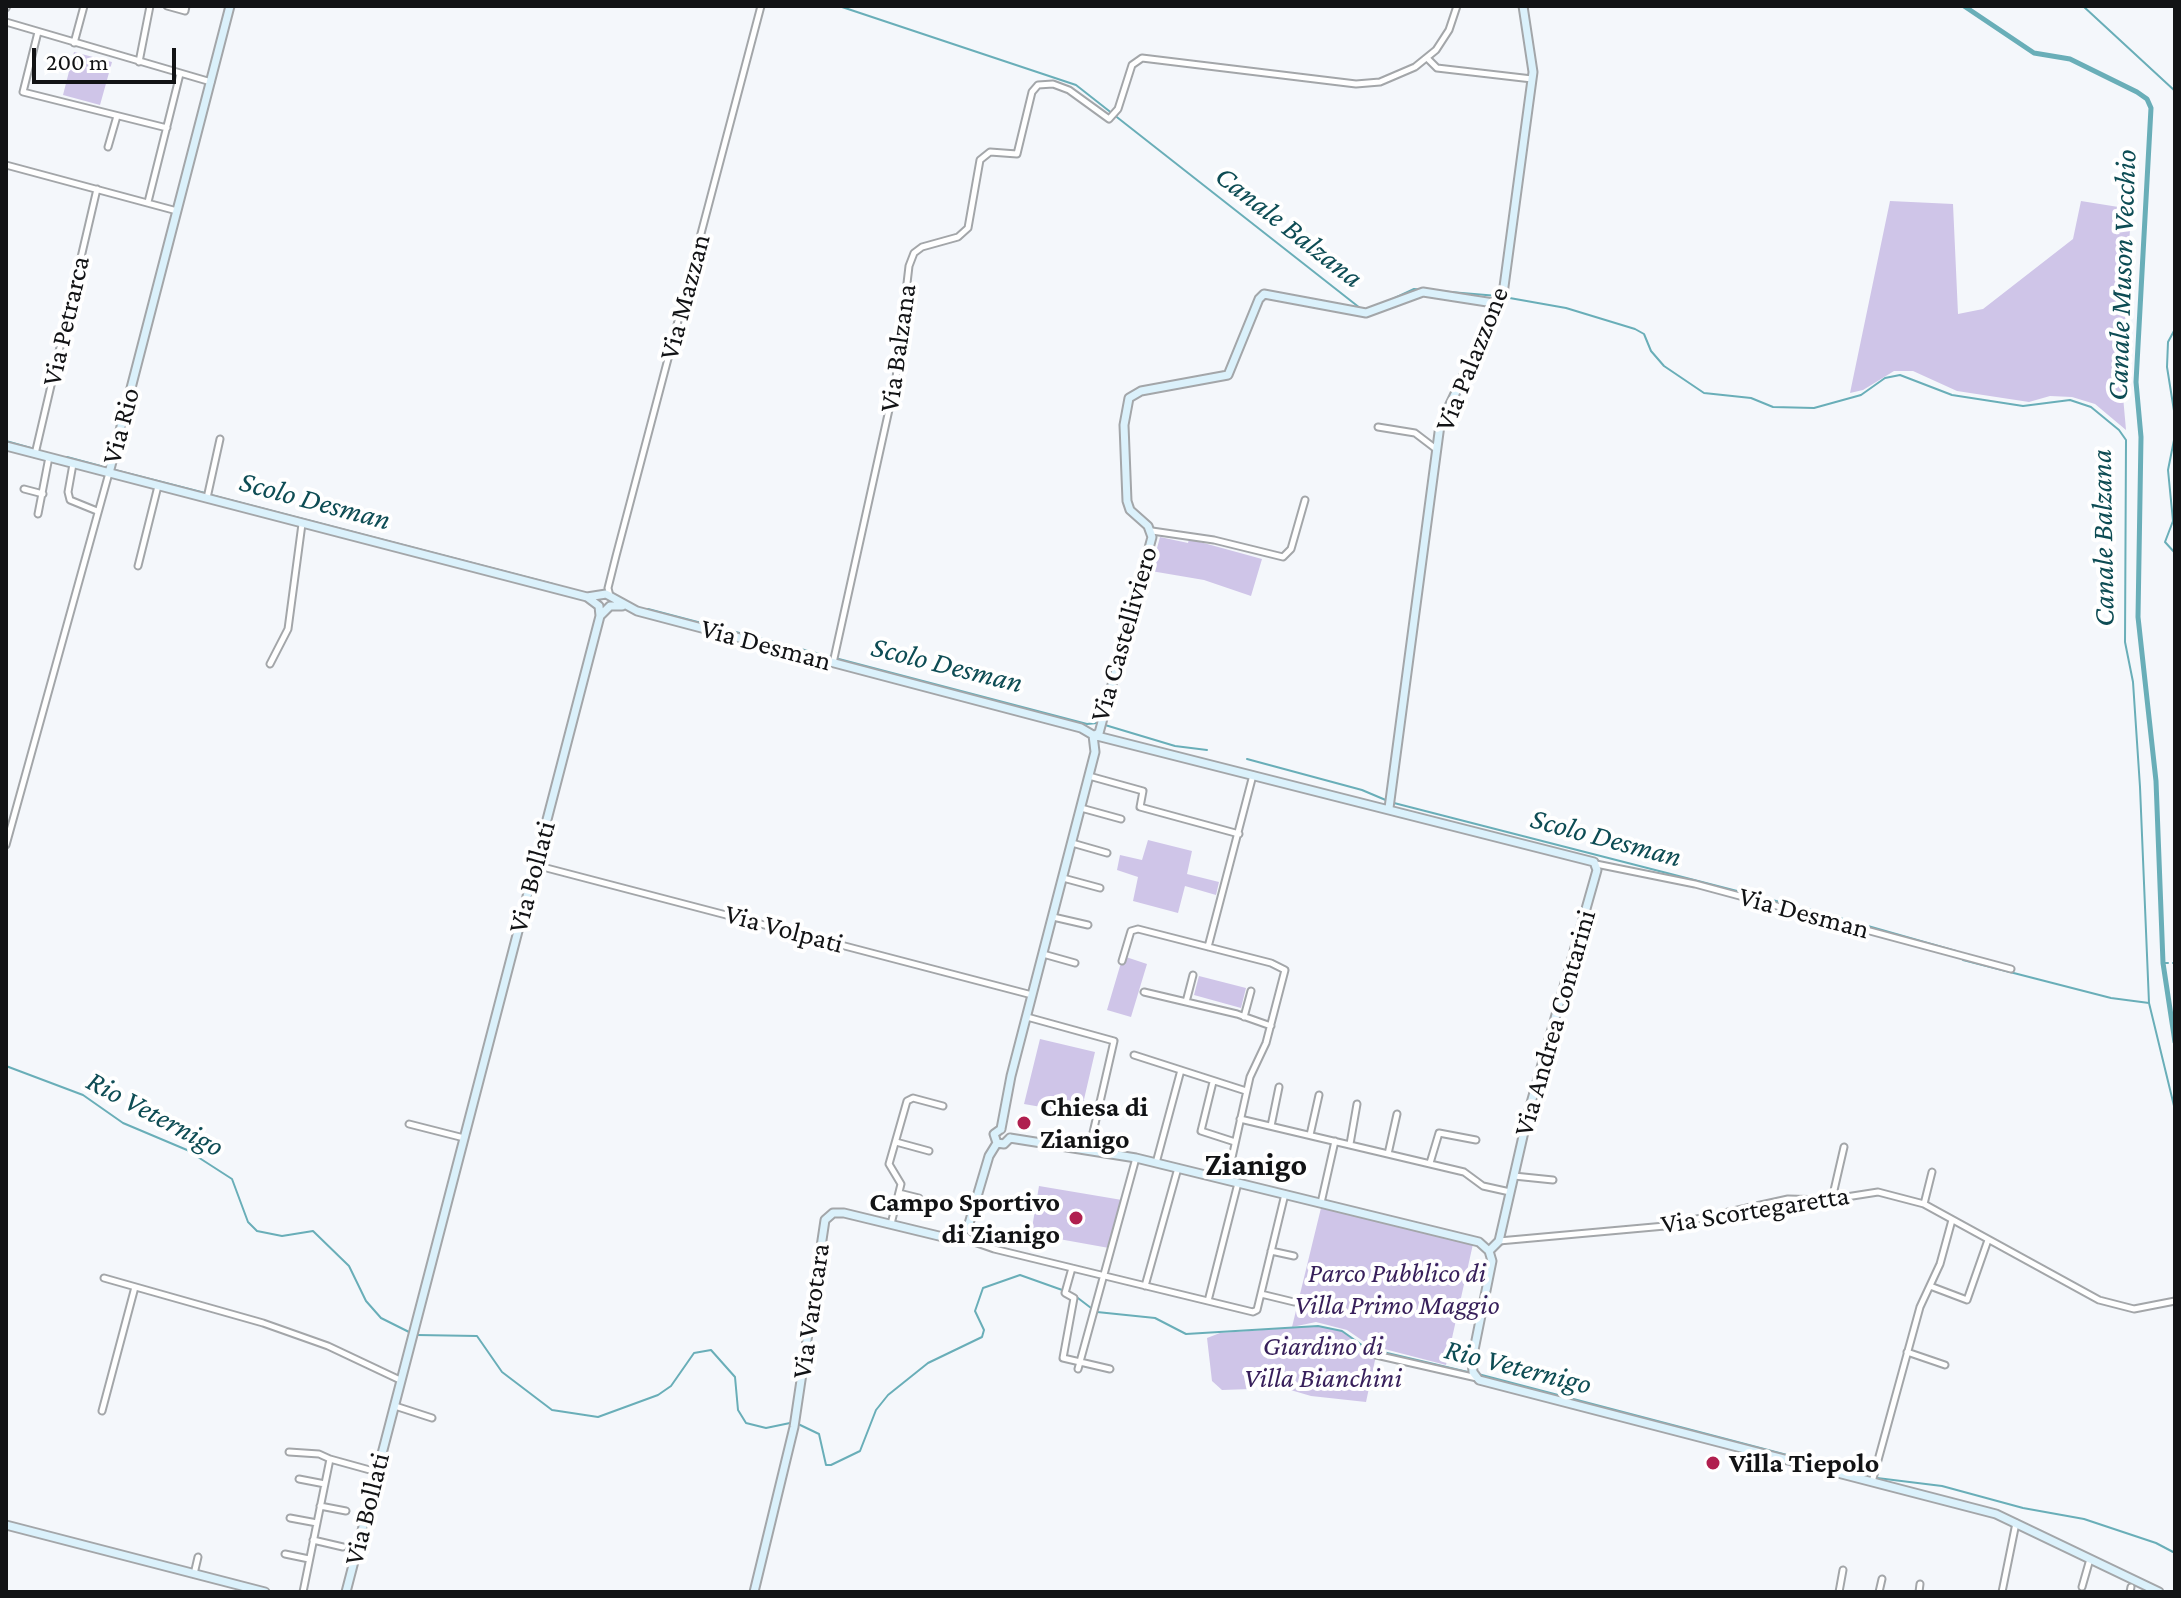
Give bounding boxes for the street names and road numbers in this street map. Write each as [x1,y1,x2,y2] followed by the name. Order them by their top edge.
[652,230,718,364] street label: Via Mazzan
[35,253,97,389] street label: Via Petrarca
[872,282,924,414] street label: Via Balzana
[1428,282,1516,436] street label: Via Palazzone
[95,384,147,468] street label: Via Rio
[1083,543,1165,725] street label: Via Castelliviero
[697,611,835,679] street label: Via Desman
[501,817,563,937] street label: Via Bollati
[1735,879,1873,947] street label: Via Desman
[721,897,847,961] street label: Via Volpati
[1507,906,1603,1140] street label: Via Andrea Contarini
[1658,1179,1852,1241] street label: Via Scortegaretta
[785,1241,837,1381] street label: Via Varotara
[337,1449,397,1569] street label: Via Bollati

